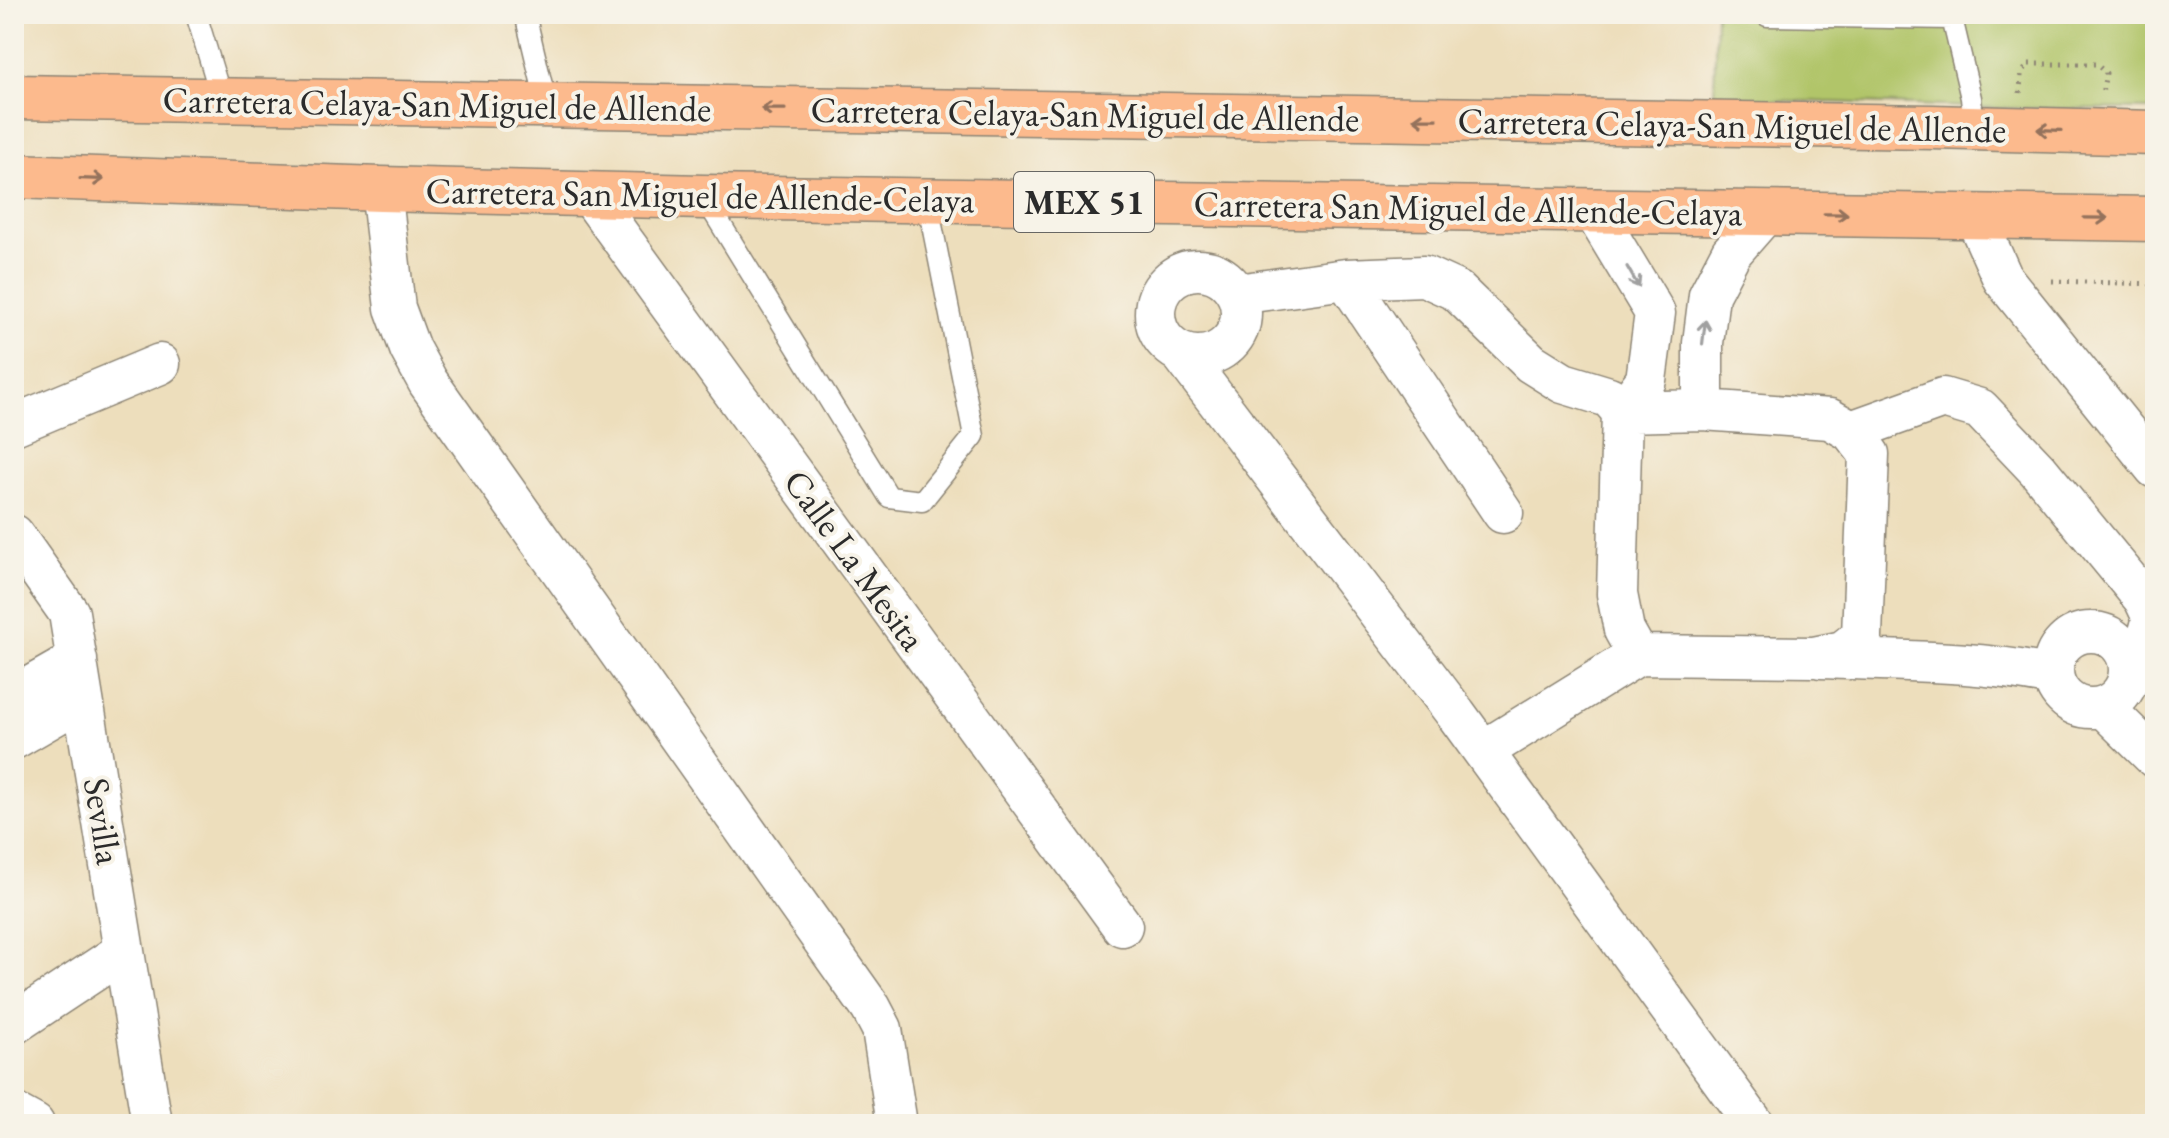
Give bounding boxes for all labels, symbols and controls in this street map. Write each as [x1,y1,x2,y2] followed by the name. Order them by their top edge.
[162,76,712,132] street label: Carretera Celaya-San Miguel de Allende
[810,86,1360,142] street label: Carretera Celaya-San Miguel de Allende
[1457,97,2007,153] street label: Carretera Celaya-San Miguel de Allende
[760,102,787,117] one-way arrow
[1412,112,1439,127] one-way arrow
[2036,123,2063,138] one-way arrow
[425,167,975,223] street label: Carretera San Miguel de Allende-Celaya
[78,171,105,186] one-way arrow
[1014,172,1154,232] road number: MEX 51
[1193,180,1743,236] street label: Carretera San Miguel de Allende-Celaya
[1822,206,1849,222] one-way arrow
[2082,210,2109,226] one-way arrow
[1626,265,1642,288] one-way arrow
[1697,319,1712,346] one-way arrow
[773,460,937,660] street label: Calle La Mesita
[73,774,133,868] street label: Sevilla

